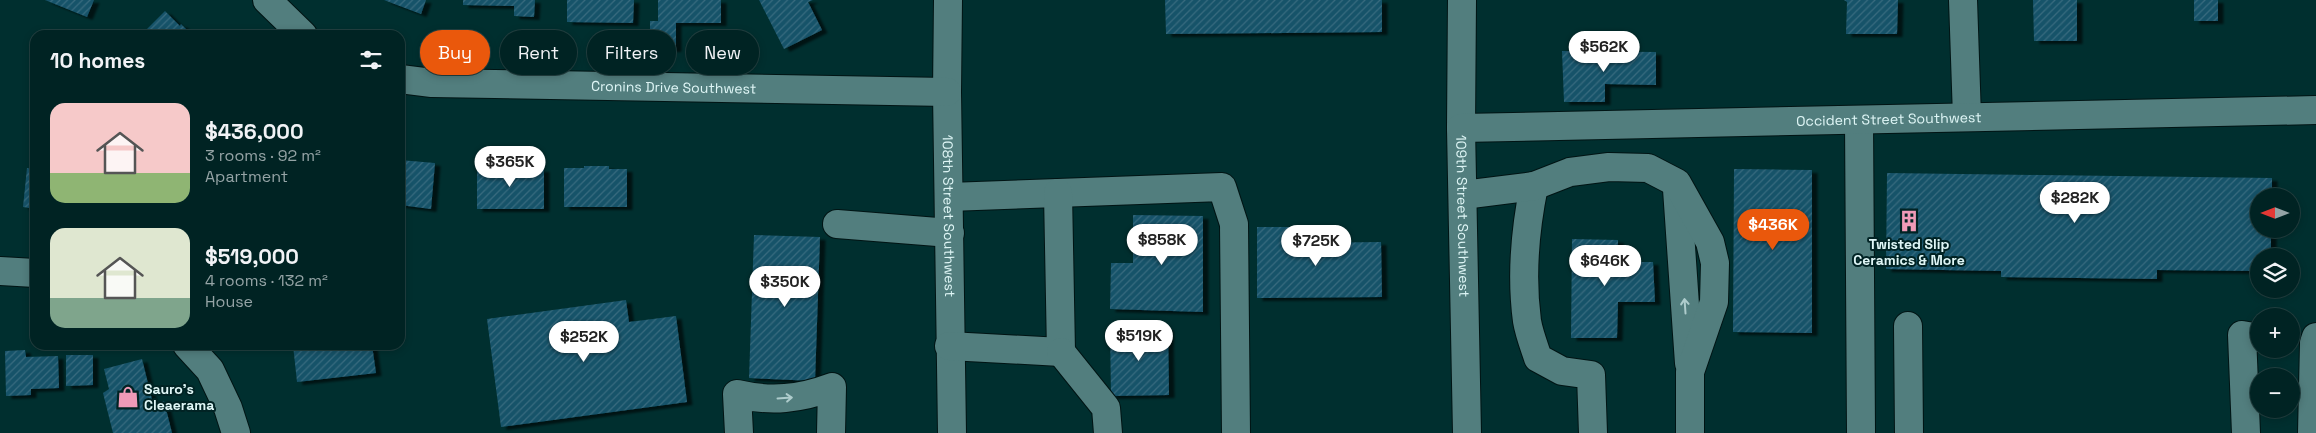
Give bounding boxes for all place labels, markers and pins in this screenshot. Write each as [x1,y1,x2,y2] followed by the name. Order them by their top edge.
[1569,30,1639,73] pin: $562K
[475,146,545,188] pin: $365K
[2040,182,2110,224] pin: $282K
[1738,208,1808,251] pin: $436K
[1896,208,1922,234] building icon: Twisted Slip Ceramics & More
[1127,224,1197,266] pin: $858K
[1281,224,1351,267] pin: $725K
[1853,235,1965,269] place label: Twisted Slip Ceramics & More
[1570,244,1640,287] pin: $646K
[750,266,820,308] pin: $350K
[549,320,619,363] pin: $252K
[1104,320,1174,362] pin: $519K
[144,380,214,414] place label: Sauro's Cleaerama
[115,384,141,410] shop icon: Sauro's Cleaerama

